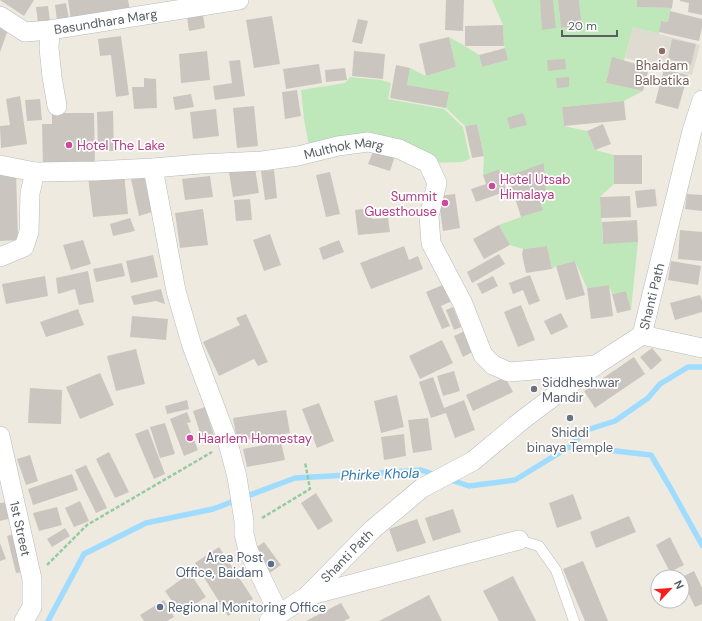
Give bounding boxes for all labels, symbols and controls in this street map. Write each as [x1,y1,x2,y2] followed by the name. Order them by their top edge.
[53,5,158,38] street label: Basundhara Marg
[562,12,617,38] scale bar
[568,18,597,34] text: 20 m
[657,46,667,56] marker: Bhaidam Balbatika
[635,57,689,89] place label: Bhaidam Balbatika
[302,133,386,163] street label: Multhok Marg
[77,137,165,154] place label: Hotel The Lake
[64,140,74,150] marker: Hotel The Lake
[500,171,570,203] place label: Hotel Utsab Himalaya
[487,181,497,191] marker: Hotel Utsab Himalaya
[364,188,437,220] place label: Summit Guesthouse
[440,198,450,208] marker: Summit Guesthouse
[635,261,668,331] street label: Shanti Path
[542,374,620,406] place label: Siddheshwar Mandir
[529,384,539,394] marker: Siddheshwar Mandir
[565,413,575,423] marker: Shiddi binaya Temple
[527,424,613,456] place label: Shiddi binaya Temple
[198,430,312,447] place label: Haarlem Homestay
[185,433,195,443] marker: Haarlem Homestay
[340,464,420,484] water label: Phirke Khola
[6,500,35,558] street label: 1st Street
[317,526,377,586] street label: Shanti Path
[176,549,263,581] place label: Area Post Office, Baidam
[266,559,276,569] marker: Area Post Office, Baidam
[650,569,690,609] north arrow
[671,578,687,591] text: N
[168,599,326,616] place label: Regional Monitoring Office
[155,602,165,612] marker: Regional Monitoring Office

